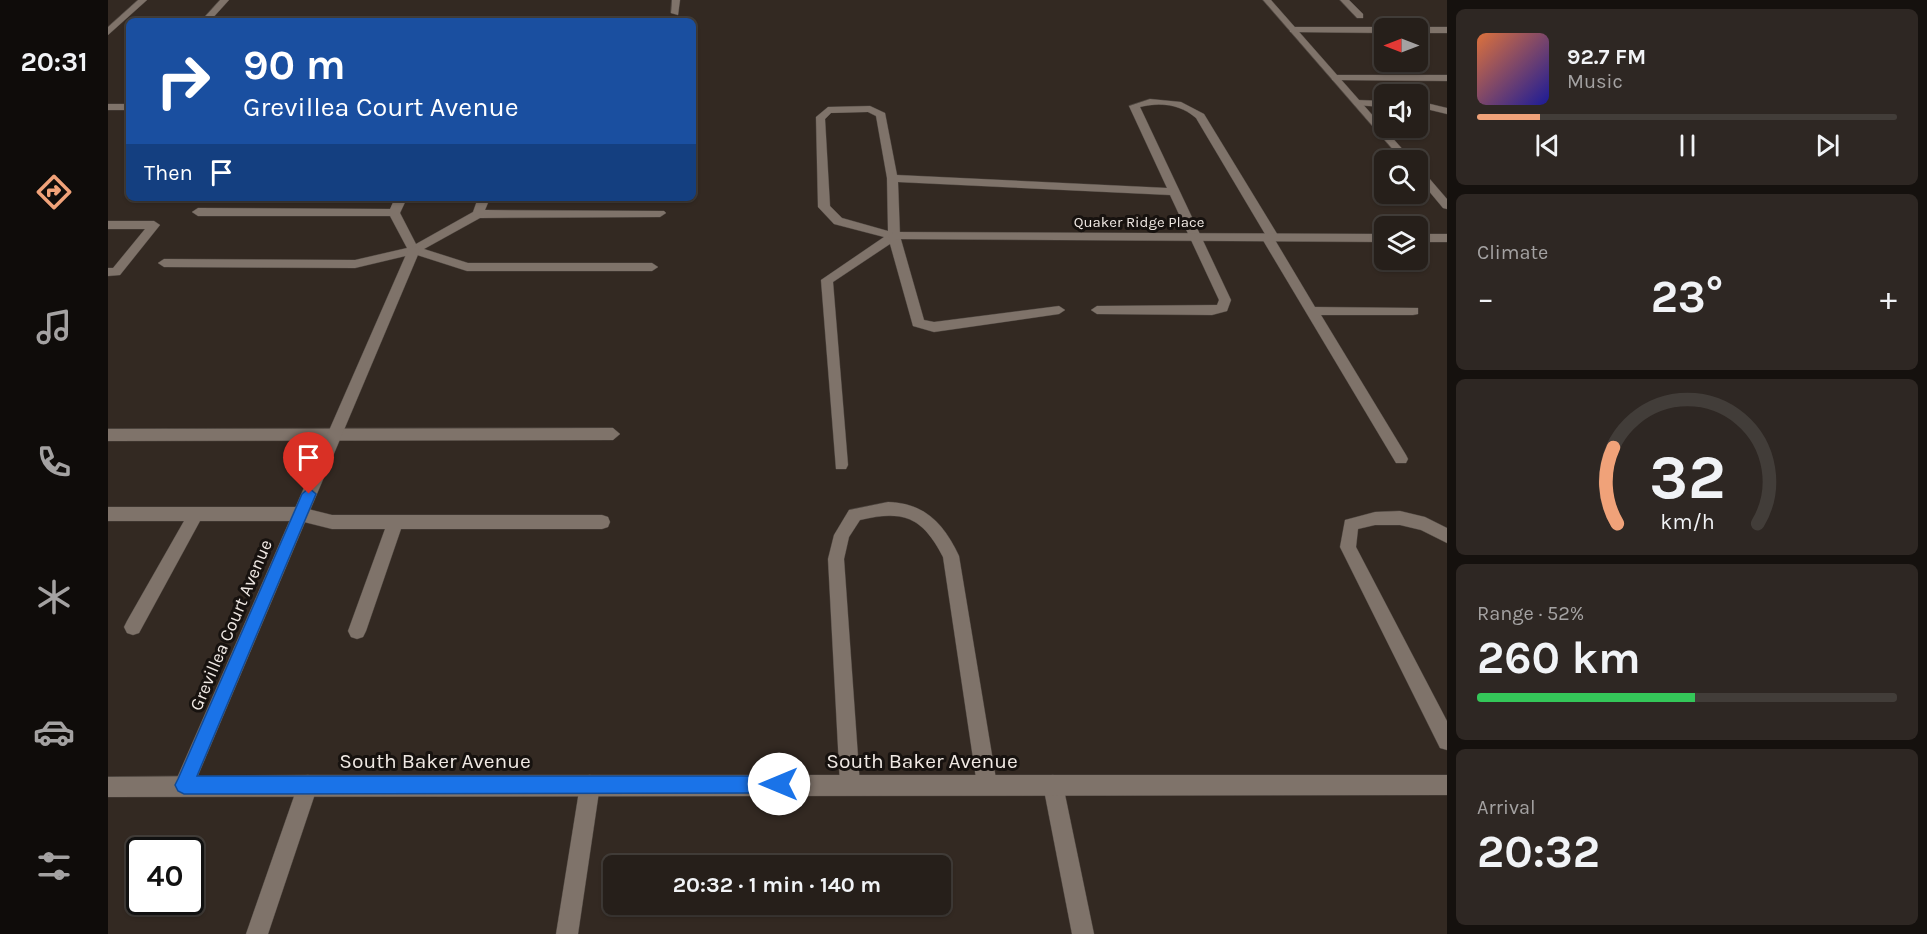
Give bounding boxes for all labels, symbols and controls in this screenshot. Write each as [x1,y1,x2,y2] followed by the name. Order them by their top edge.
[1374,18,1428,72] north arrow
[1374,18,1428,270] map controls
[243,40,346,90] text: 90 m
[144,42,222,120] icon: right
[1567,44,1646,70] text: 92.7 FM
[20,46,88,78] text: 20:31
[1567,70,1623,93] text: Music
[1374,84,1428,138] button: sound
[243,91,519,123] text: Grevillea Court Avenue
[1531,129,1564,162] icon: previous
[1671,129,1704,162] icon: pause
[1811,129,1844,162] icon: next
[1374,150,1428,204] button: search
[205,156,238,189] icon: arrive
[144,160,193,186] text: Then
[33,171,75,213] icon: directions
[1074,213,1204,231] street label: Quaker Ridge Place
[1374,216,1428,270] button: layers
[1477,241,1548,264] text: Climate
[1651,271,1723,323] text: 23°
[1477,279,1494,317] text: −
[1880,279,1897,317] text: +
[33,306,75,348] icon: music
[283,432,334,494] pin
[33,441,75,483] icon: phone
[292,441,325,474] icon: arrive
[1649,441,1725,514] text: 32
[1660,509,1714,534] text: km/h
[185,536,277,714] street label: Grevillea Court Avenue
[33,576,75,618] icon: climate
[1477,602,1584,625] text: Range · 52%
[1477,632,1641,684] text: 260 km
[33,711,75,753] icon: car
[339,749,531,773] street label: South Baker Avenue
[826,749,1018,773] street label: South Baker Avenue
[747,752,811,816] position arrow
[1477,796,1536,819] text: Arrival
[1477,826,1600,878] text: 20:32
[126,837,204,915] speed limit sign: 40
[33,845,75,887] icon: filters
[673,872,881,898] text: 20:32 · 1 min · 140 m

